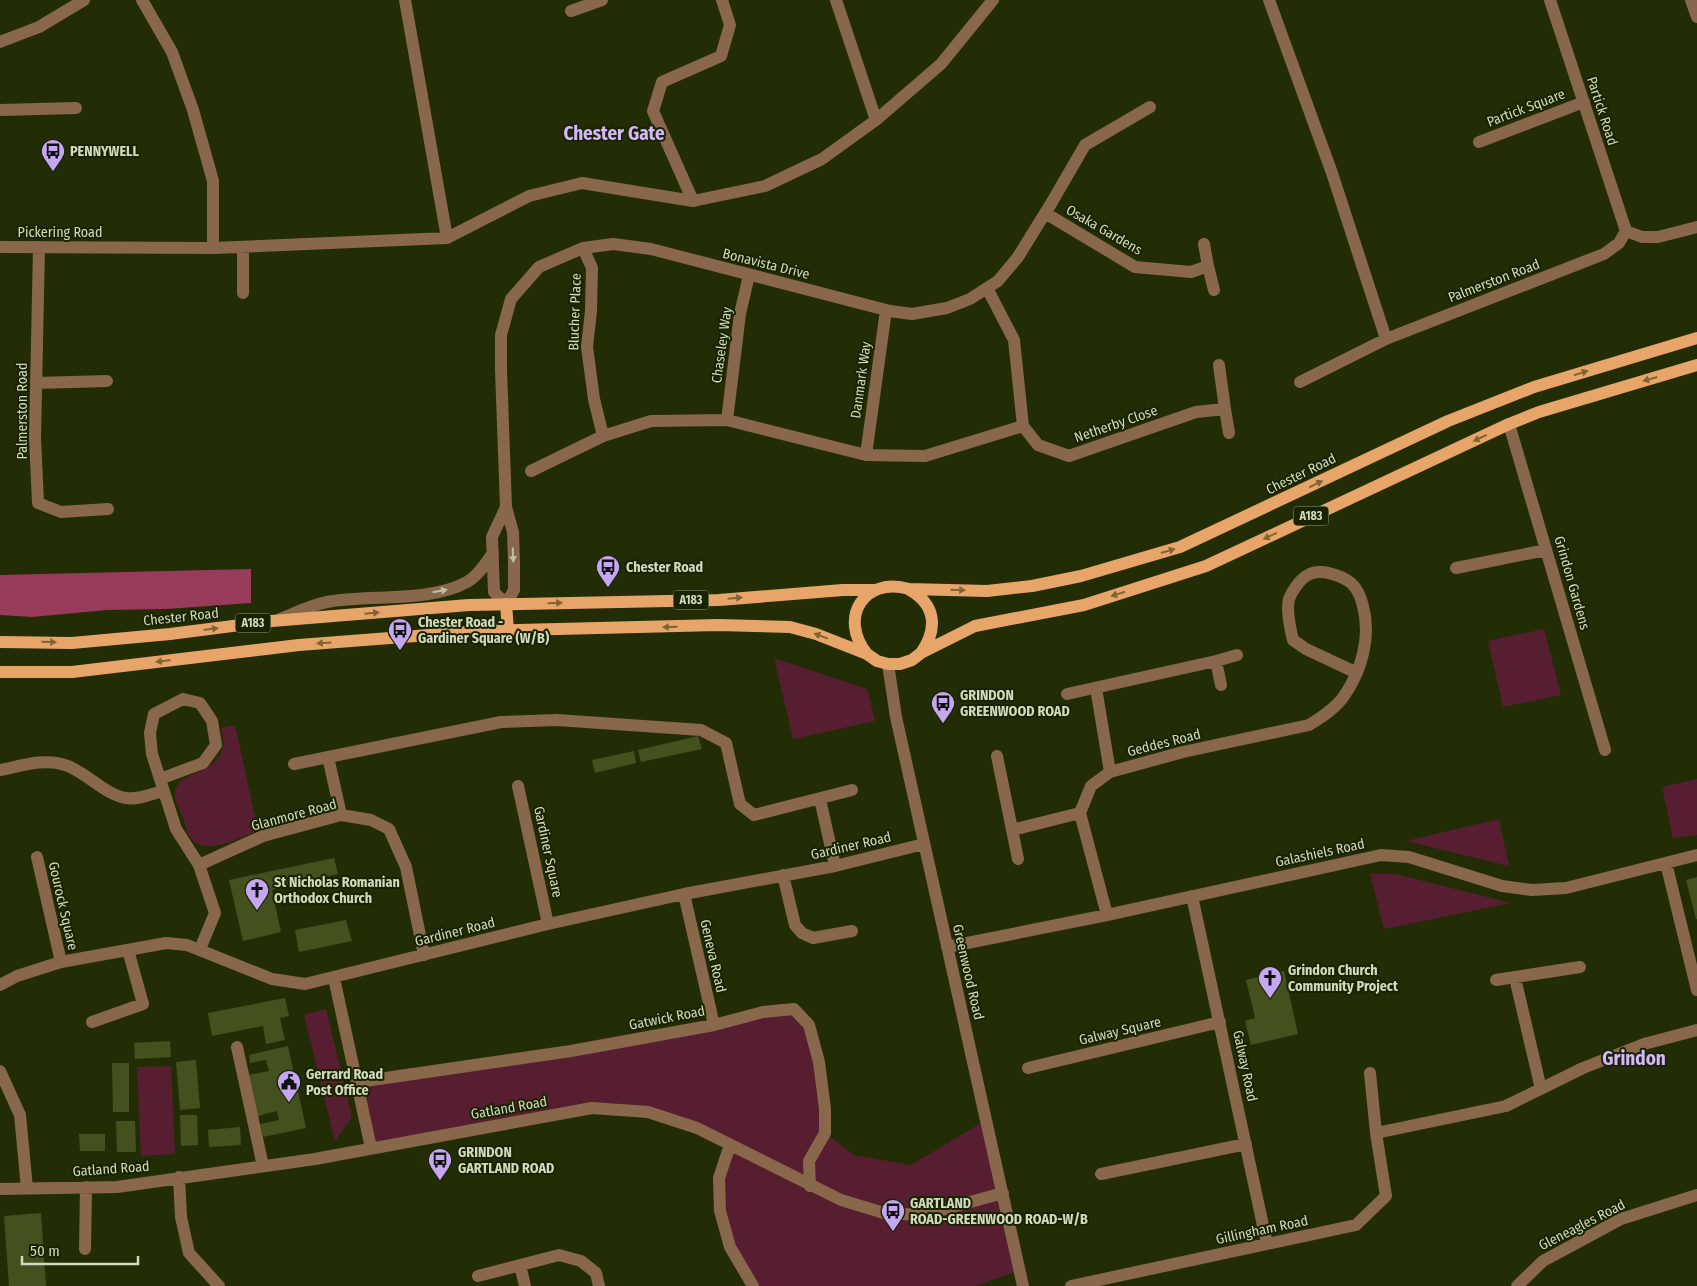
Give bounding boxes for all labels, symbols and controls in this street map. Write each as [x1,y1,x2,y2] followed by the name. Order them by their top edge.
[1583,74,1621,148] street label: Partick Road
[1485,85,1568,131] street label: Partick Square
[563,122,665,145] district label: Chester Gate
[40,138,66,172] bus stop icon: PENNYWELL
[70,143,140,160] place label: PENNYWELL
[1063,201,1145,259] street label: Osaka Gardens
[18,224,102,241] street label: Pickering Road
[721,245,811,283] street label: Bonavista Drive
[1446,256,1542,306] street label: Palmerston Road
[565,273,585,351] street label: Blucher Place
[708,305,736,384] street label: Chaseley Way
[847,340,875,420] street label: Danmark Way
[14,363,31,459] street label: Palmerston Road
[1573,368,1588,376] one-way arrow
[1643,376,1658,384] one-way arrow
[1072,402,1160,446] street label: Netherby Close
[1473,434,1487,442] one-way arrow
[1263,450,1339,498] street label: Chester Road
[1309,479,1323,487] one-way arrow
[1294,506,1328,526] road number: A183
[1263,532,1277,540] one-way arrow
[1551,534,1593,632] street label: Grindon Gardens
[1161,546,1176,554] one-way arrow
[510,547,518,563] one-way arrow
[595,554,621,588] bus stop icon: Chester Road
[626,559,703,576] place label: Chester Road
[432,586,448,594] one-way arrow
[950,587,966,595] one-way arrow
[674,590,708,610] road number: A183
[1111,591,1126,598] one-way arrow
[727,594,743,602] one-way arrow
[547,598,563,606] one-way arrow
[142,605,220,629] street label: Chester Road
[365,609,381,617] one-way arrow
[236,614,270,632] road number: A183
[418,614,549,647] place label: Chester Road - Gardiner Square (W/B)
[387,617,413,651] bus stop icon: Chester Road - Gardiner Square (W/B)
[661,623,677,631] one-way arrow
[203,625,219,633] one-way arrow
[814,632,829,639] one-way arrow
[41,638,57,646] one-way arrow
[316,639,332,647] one-way arrow
[154,657,170,665] one-way arrow
[960,687,1070,720] place label: GRINDON GREENWOOD ROAD
[930,690,956,724] bus stop icon: GRINDON GREENWOOD ROAD
[1125,726,1203,760] street label: Geddes Road
[249,795,339,835] street label: Glanmore Road
[530,805,566,899] street label: Gardiner Square
[809,829,893,863] street label: Gardiner Road
[1274,835,1366,871] street label: Galashiels Road
[45,860,81,952] street label: Gourock Square
[274,874,400,907] place label: St Nicholas Romanian Orthodox Church
[244,877,270,911] church icon: St Nicholas Romanian Orthodox Church
[413,914,497,950] street label: Gardiner Road
[696,918,730,994] street label: Geneva Road
[949,923,987,1021] street label: Greenwood Road
[1288,962,1399,995] place label: Grindon Church Community Project
[1257,965,1283,999] church icon: Grindon Church Community Project
[628,1002,706,1034] street label: Gatwick Road
[1077,1013,1163,1049] street label: Galway Square
[1229,1029,1261,1103] street label: Galway Road
[1602,1047,1666,1070] district label: Grindon
[306,1066,383,1099] place label: Gerrard Road Post Office
[276,1069,302,1103] public building icon: Gerrard Road Post Office
[470,1093,548,1123] street label: Gatland Road
[458,1144,554,1177] place label: GRINDON GARTLAND ROAD
[427,1147,453,1181] bus stop icon: GRINDON GARTLAND ROAD
[72,1158,150,1180] street label: Gatland Road
[910,1195,1088,1228] place label: GARTLAND ROAD-GREENWOOD ROAD-W/B
[1536,1196,1628,1254] street label: Gleneagles Road
[880,1198,906,1232] bus stop icon: GARTLAND ROAD-GREENWOOD ROAD-W/B
[1214,1212,1310,1248] street label: Gillingham Road
[22,1234,139,1266] scale bar
[30,1242,60,1260] text: 50 m

